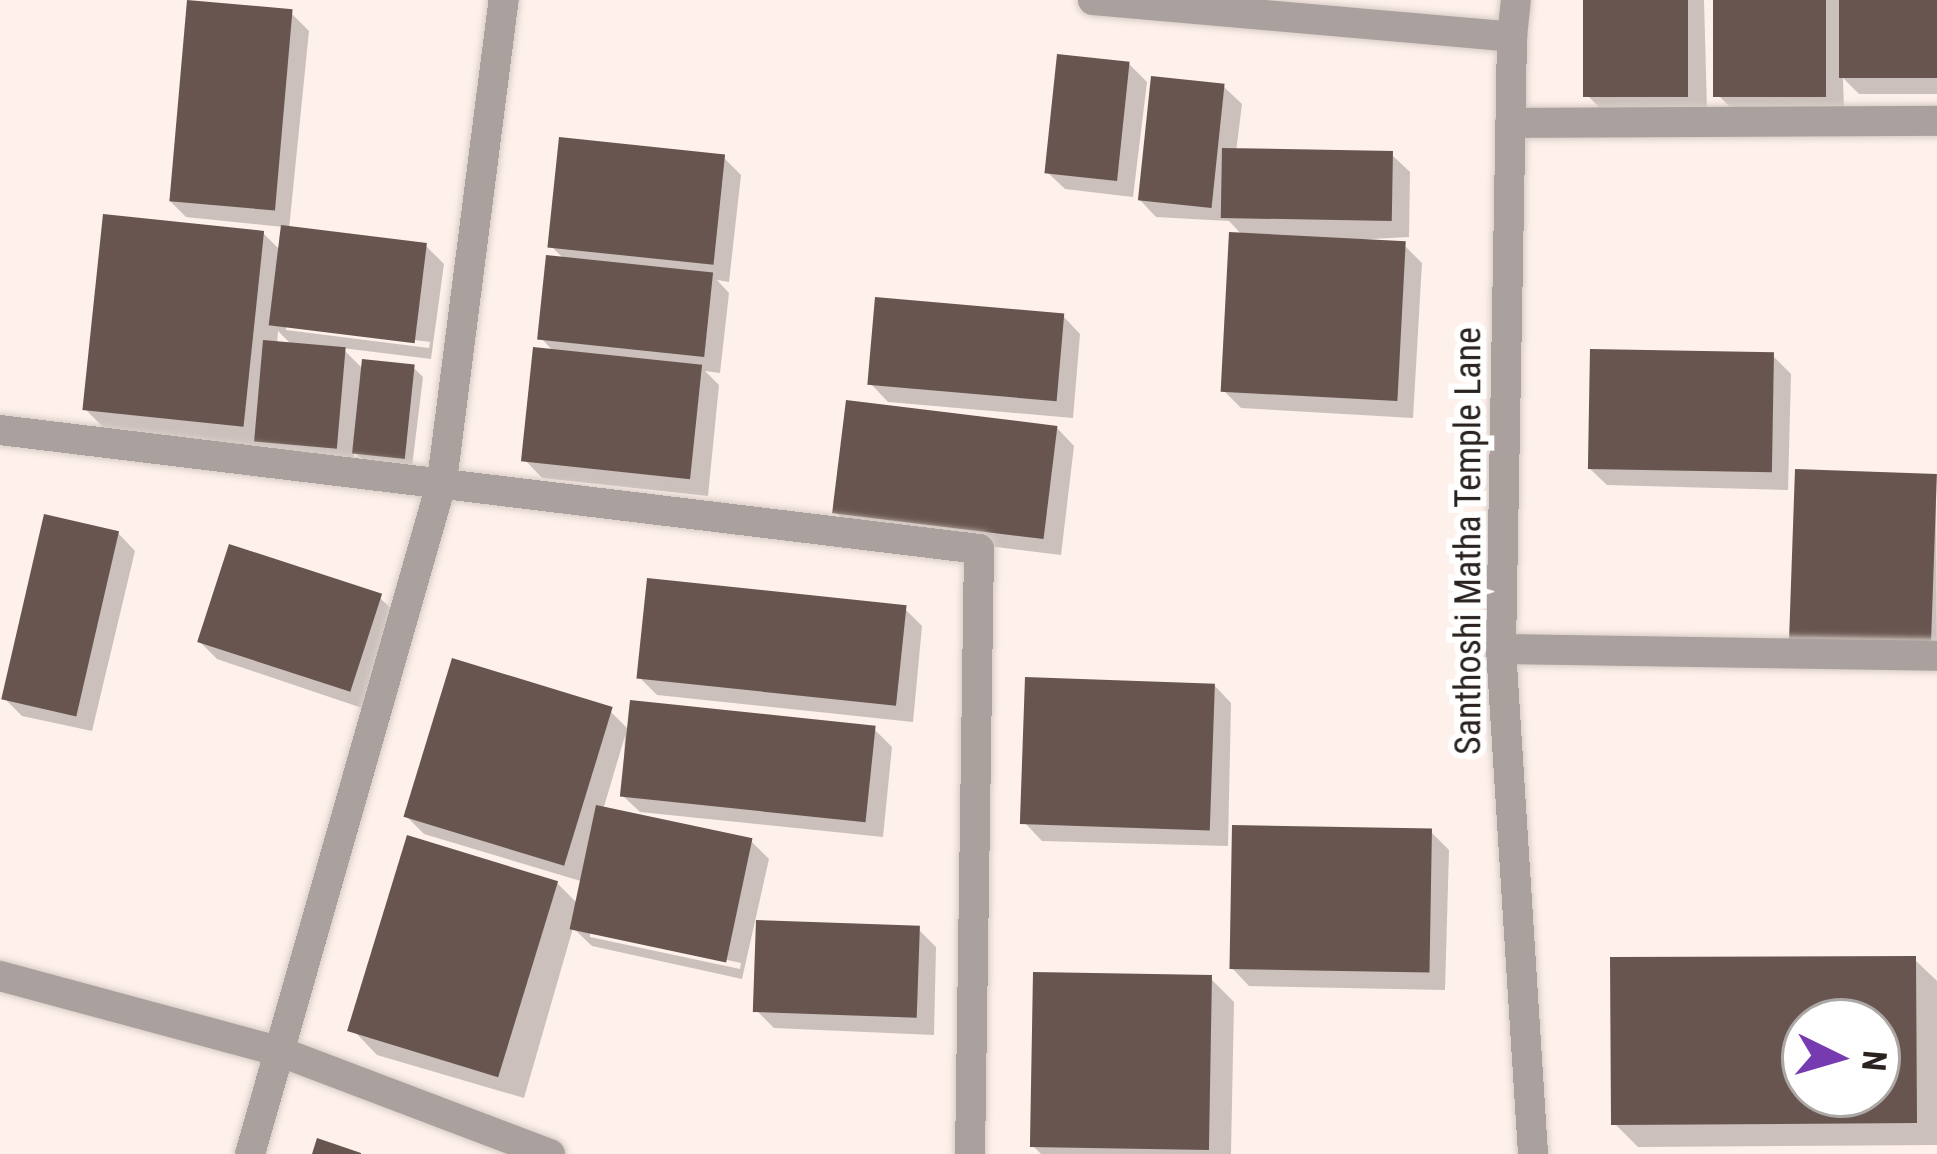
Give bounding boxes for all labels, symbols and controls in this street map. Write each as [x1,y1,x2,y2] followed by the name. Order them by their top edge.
[1447,327,1491,755] street label: Santhoshi Matha Temple Lane
[1781,998,1901,1118] north arrow
[1854,1049,1895,1073] text: N

